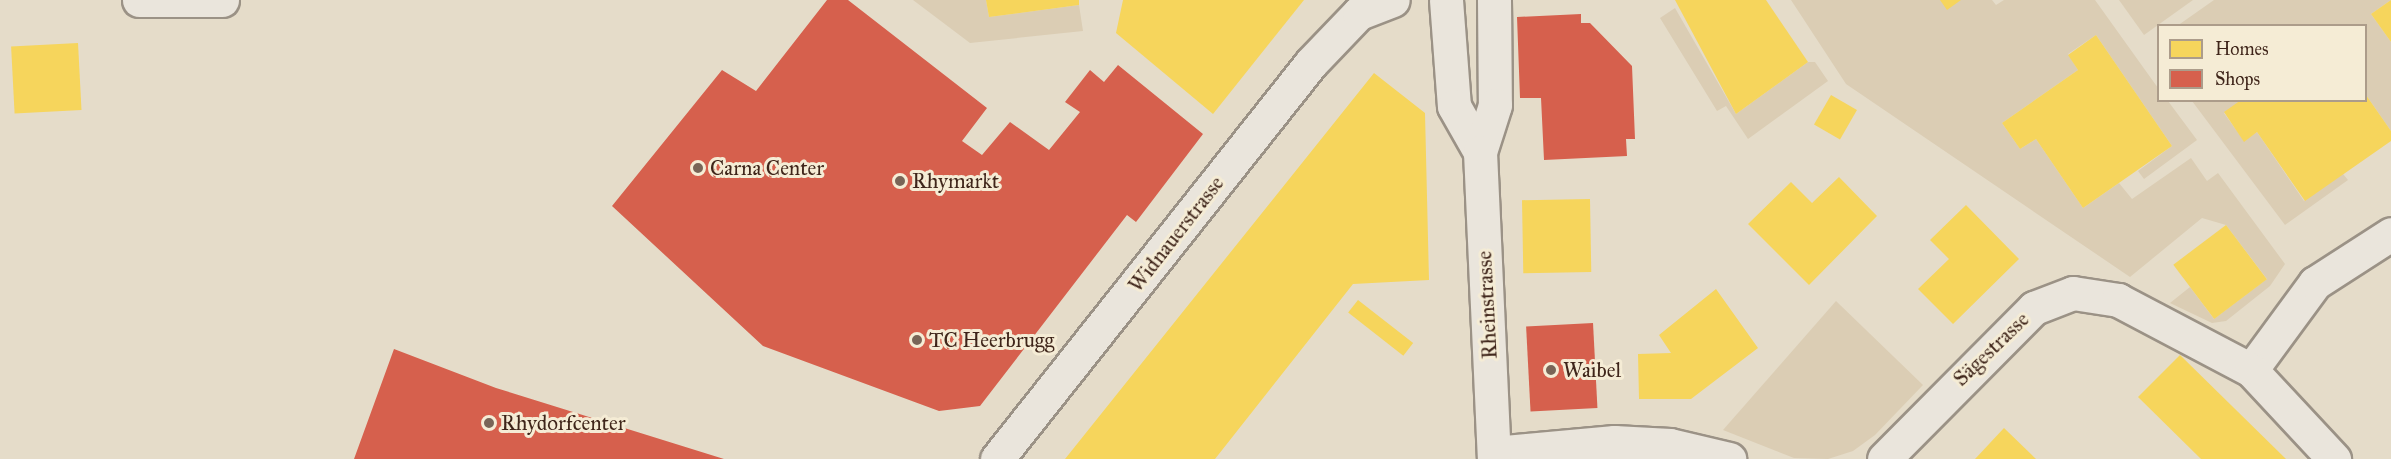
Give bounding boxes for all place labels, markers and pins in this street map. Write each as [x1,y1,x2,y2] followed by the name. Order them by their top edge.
[710,155,824,181] place label: Carna Center
[691,161,705,175] marker: Carna Center
[912,168,999,194] place label: Rhymarkt
[893,174,907,188] marker: Rhymarkt
[929,327,1054,353] place label: TC Heerbrugg
[910,333,924,347] marker: TC Heerbrugg
[1563,357,1621,383] place label: Waibel
[1544,363,1558,377] marker: Waibel
[501,410,626,436] place label: Rhydorfcenter
[482,416,496,430] marker: Rhydorfcenter

